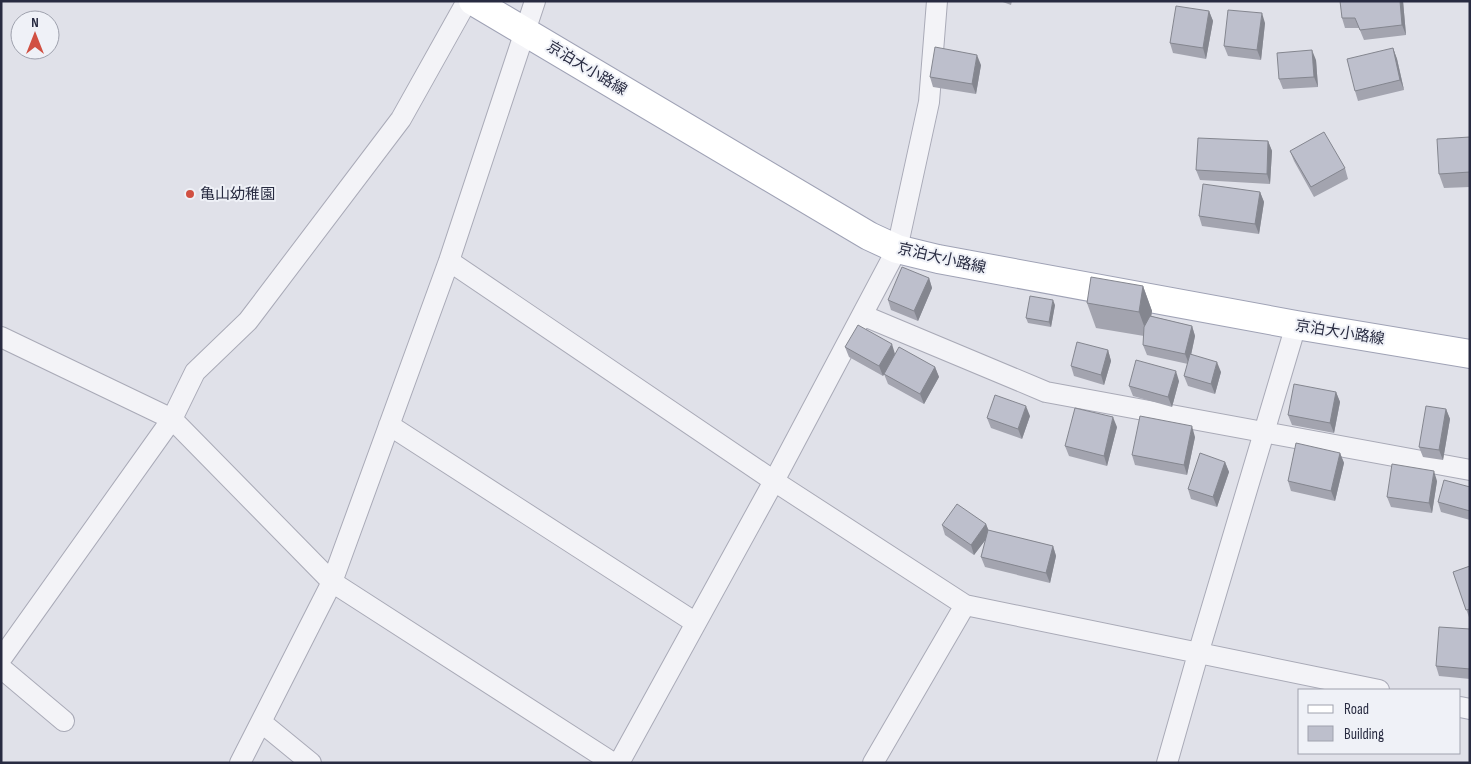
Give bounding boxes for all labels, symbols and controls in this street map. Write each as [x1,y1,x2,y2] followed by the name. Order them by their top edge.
[10,10,60,60] north arrow
[31,14,39,31] text: N
[543,37,630,100] street label: 京泊大小路線
[200,185,275,204] place label: 亀山幼稚園
[184,188,196,200] marker: 亀山幼稚園
[896,239,988,278] street label: 京泊大小路線
[1294,316,1386,349] street label: 京泊大小路線
[1298,689,1461,754] legend
[1344,700,1369,719] text: Road
[1344,725,1384,744] text: Building

